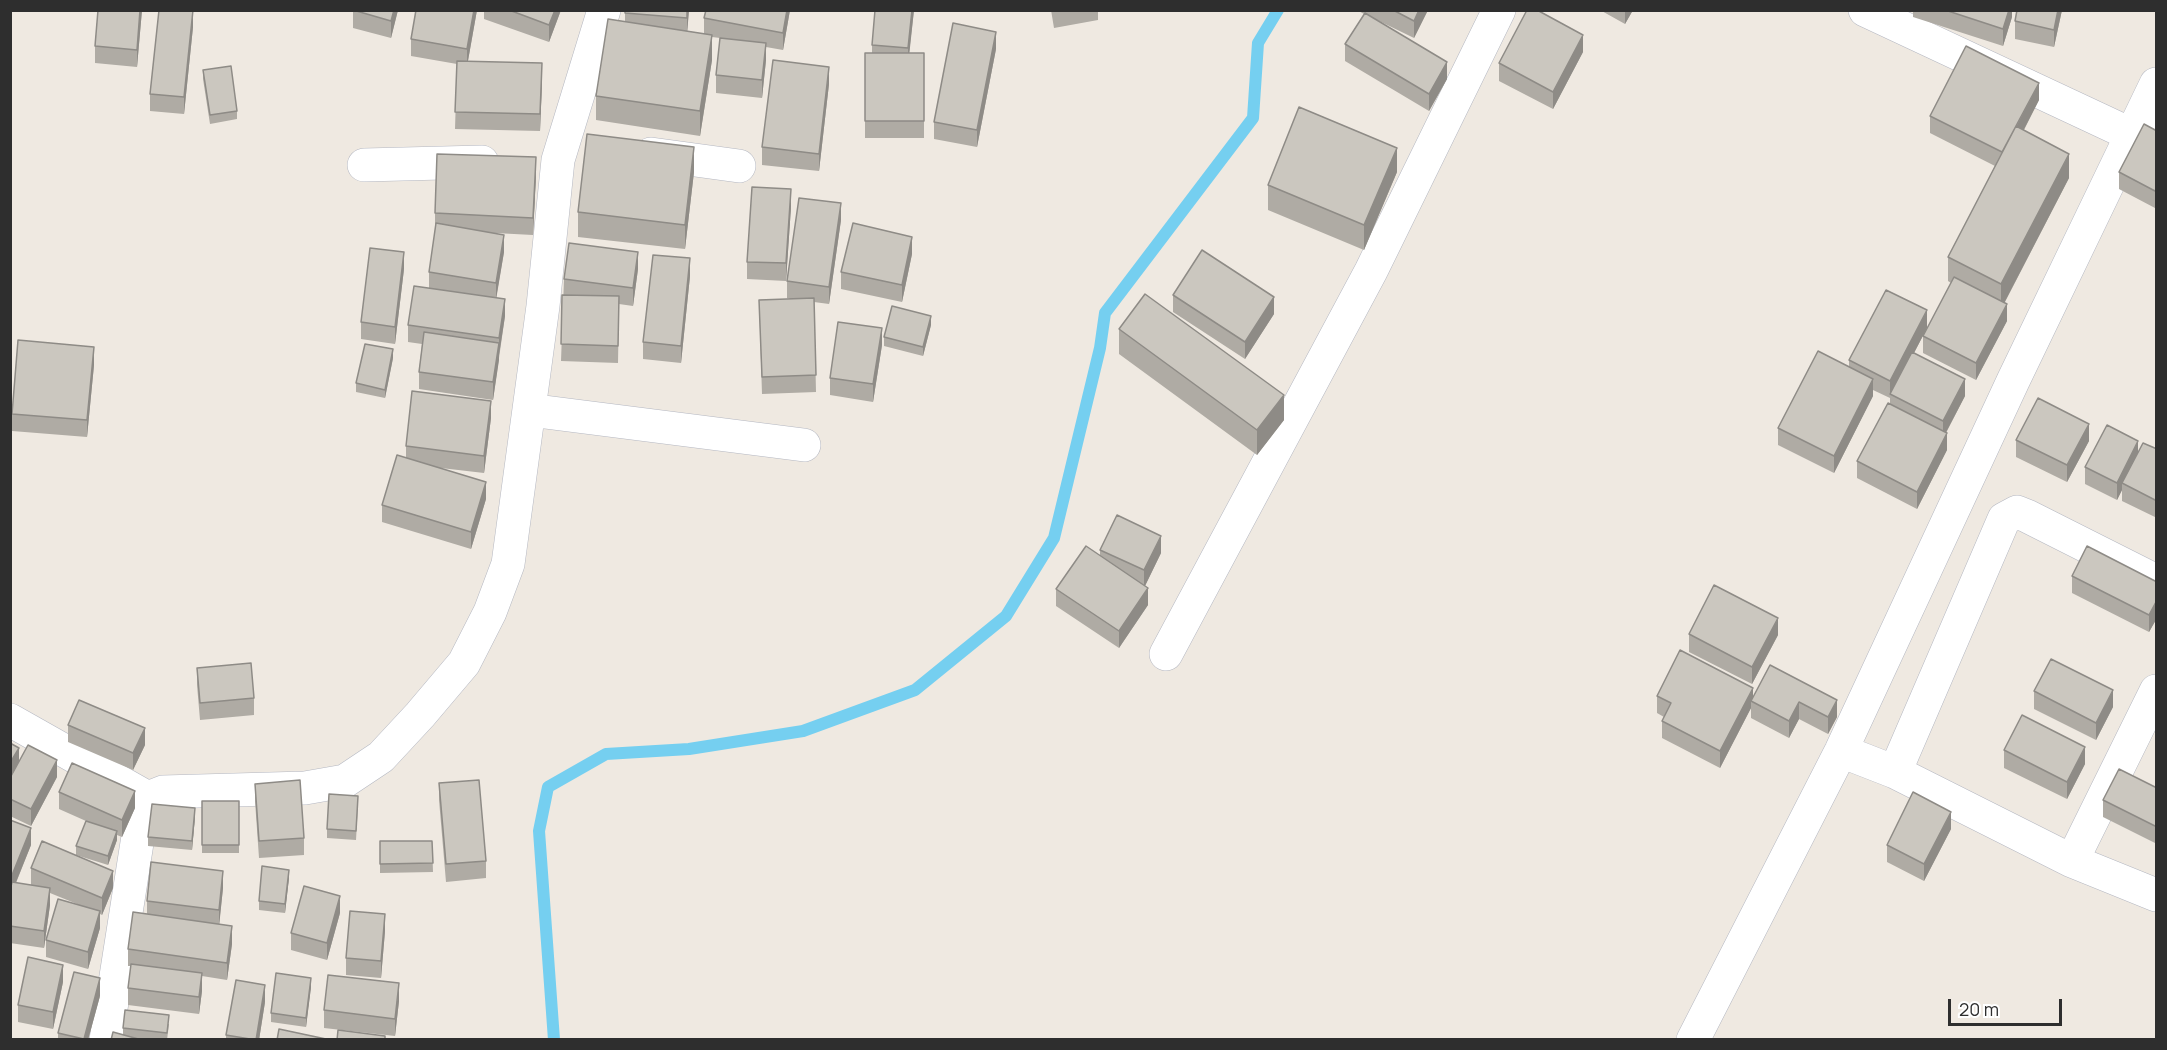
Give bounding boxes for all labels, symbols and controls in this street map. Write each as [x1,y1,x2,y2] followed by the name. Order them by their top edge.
[1951,987,2065,1025] scale bar
[1959,997,1999,1021] text: 20 m

